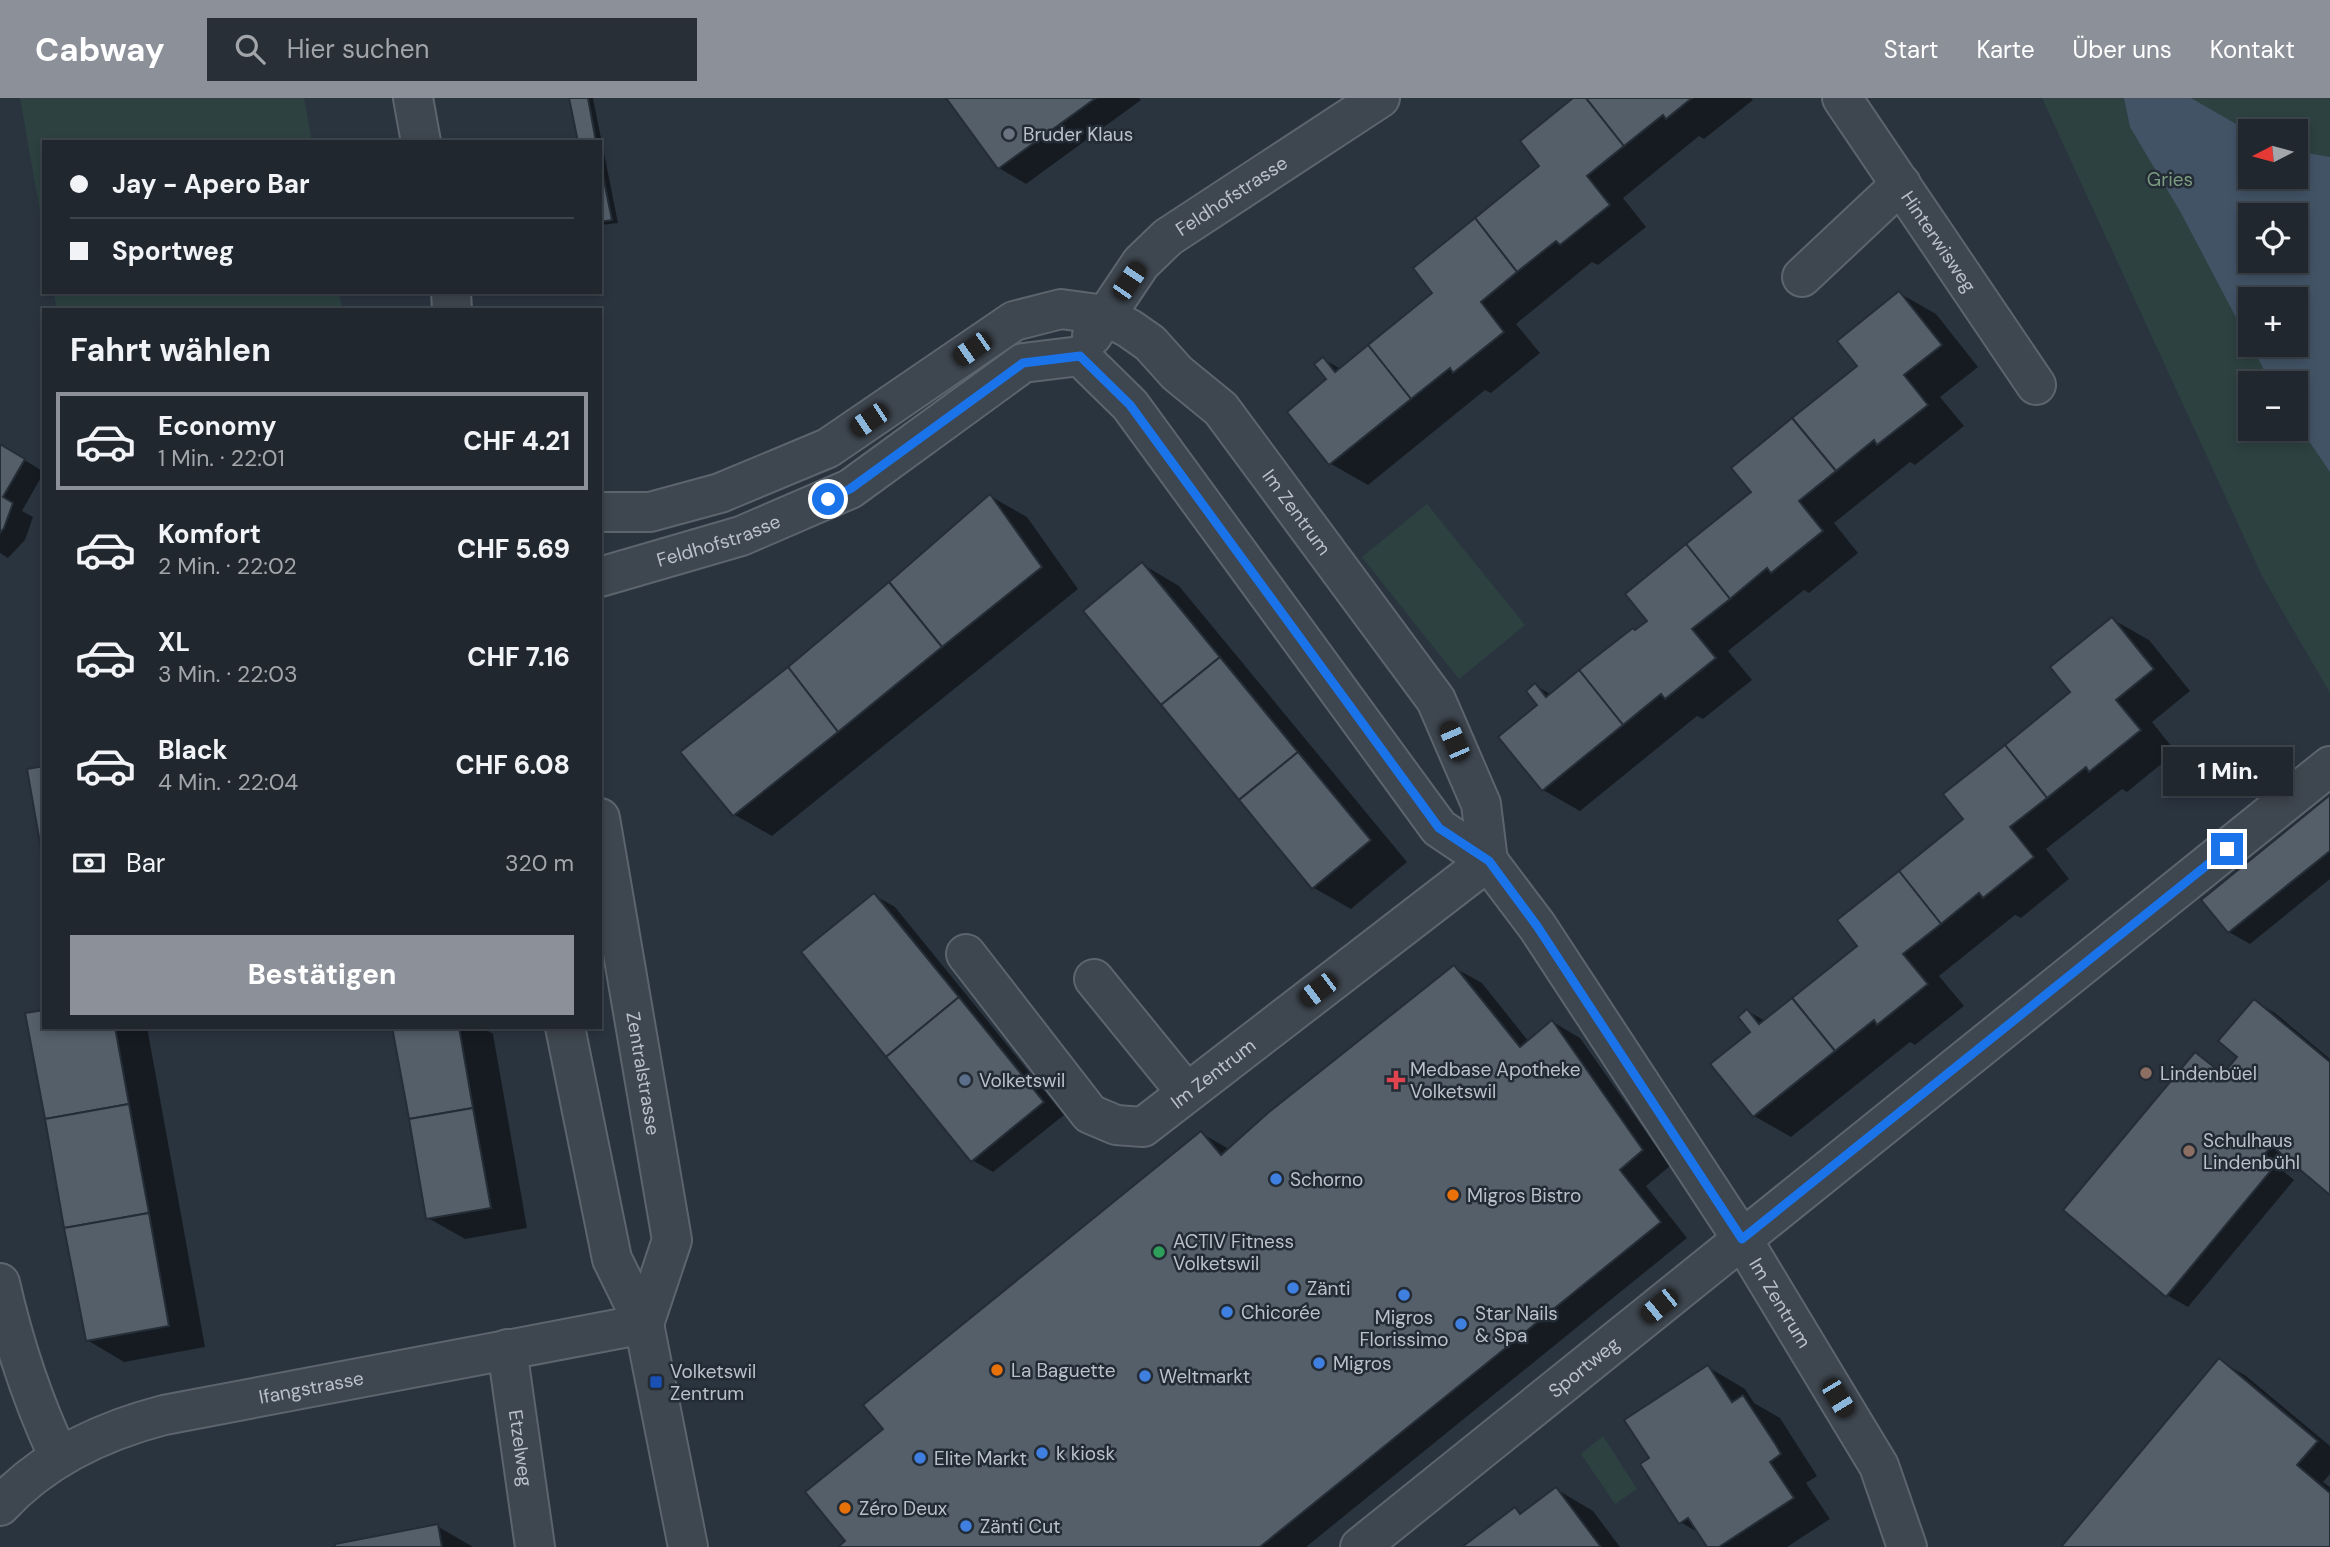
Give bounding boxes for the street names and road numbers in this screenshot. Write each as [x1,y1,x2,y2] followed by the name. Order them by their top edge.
[1171,150,1292,242] street label: Feldhofstrasse
[1895,186,1982,297] street label: Hinterwisweg
[1257,464,1337,560] street label: Im Zentrum
[654,509,784,573] street label: Feldhofstrasse
[620,1010,666,1137] street label: Zentralstrasse
[1166,1033,1261,1114] street label: Im Zentrum
[1743,1253,1817,1353] street label: Im Zentrum
[1543,1331,1625,1404] street label: Sportweg
[257,1365,366,1410] street label: Ifangstrasse
[503,1408,538,1489] street label: Etzelweg

